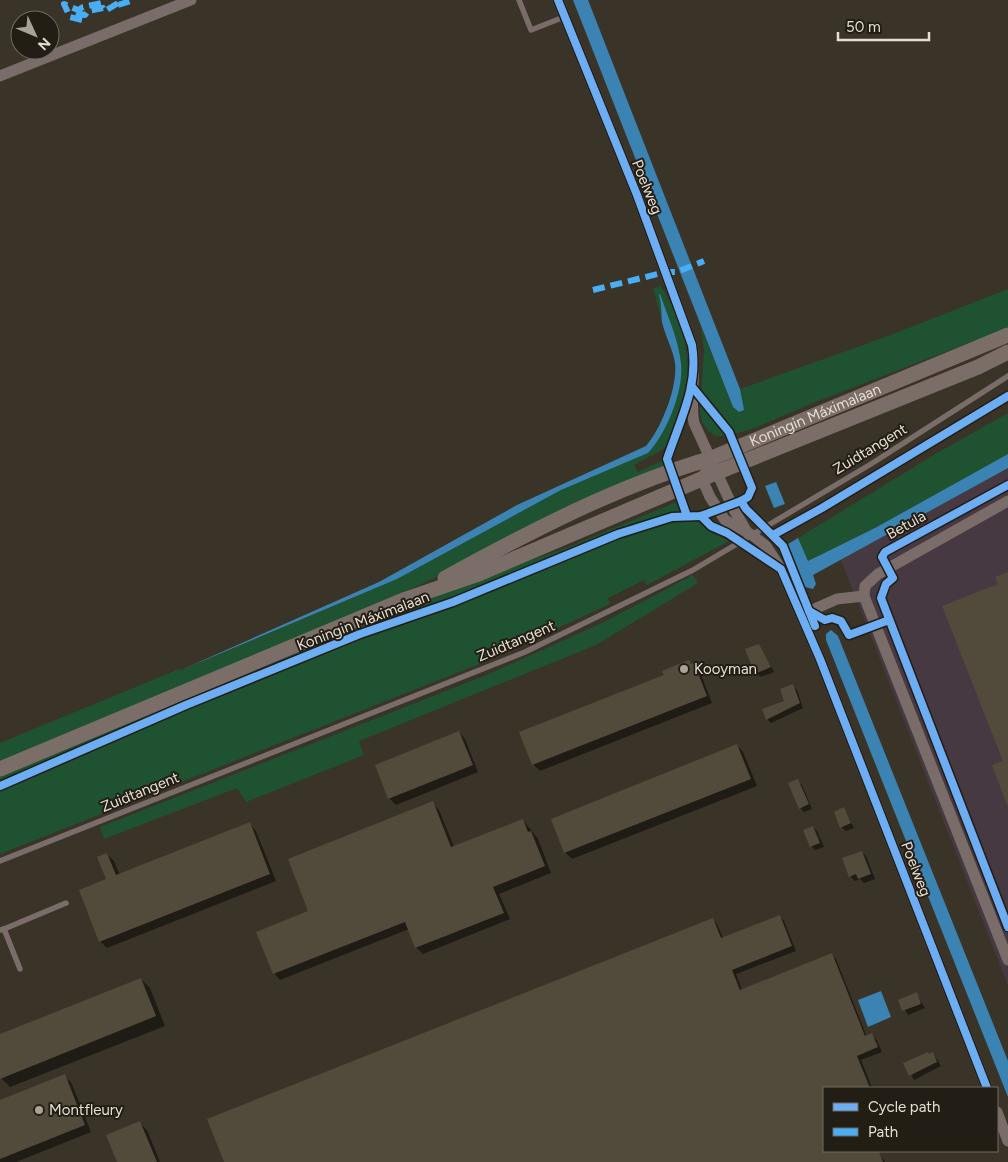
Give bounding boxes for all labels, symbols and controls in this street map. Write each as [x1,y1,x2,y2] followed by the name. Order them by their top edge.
[10,10,60,60] north arrow
[838,10,929,42] scale bar
[846,18,881,36] text: 50 m
[34,34,54,53] text: N
[628,157,666,217] street label: Poelweg
[747,380,884,450] street label: Koningin Máximalaan
[830,420,910,478] street label: Zuidtangent
[883,507,929,543] street label: Betula
[294,587,432,655] street label: Koningin Máximalaan
[474,616,558,665] street label: Zuidtangent
[694,660,757,678] place label: Kooyman
[678,663,690,675] marker: Kooyman
[98,768,182,816] street label: Zuidtangent
[897,839,935,899] street label: Poelweg
[823,1087,998,1152] legend
[868,1098,940,1116] text: Cycle path
[49,1101,123,1119] place label: Montfleury
[33,1104,45,1116] marker: Montfleury
[868,1123,898,1141] text: Path

